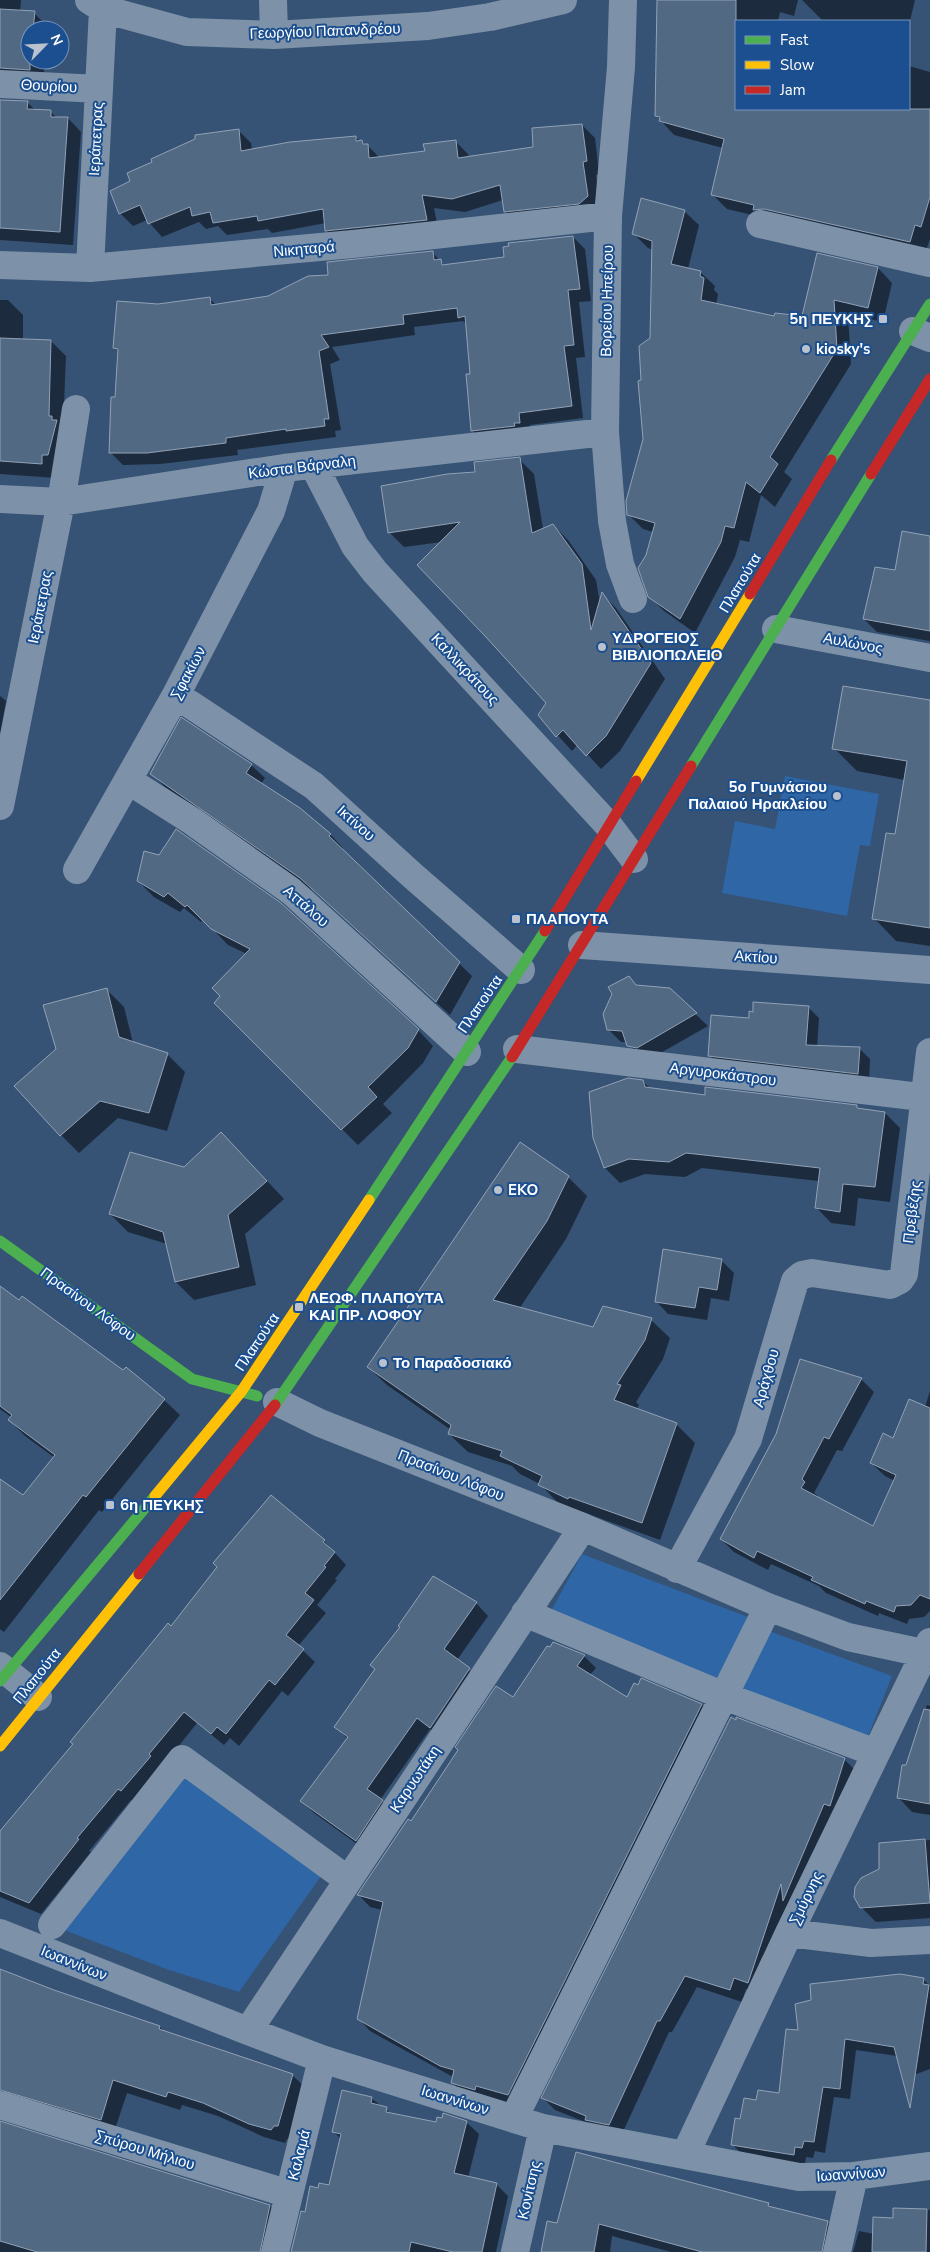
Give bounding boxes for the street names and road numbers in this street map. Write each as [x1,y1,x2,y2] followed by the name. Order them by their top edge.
[249,18,401,44] street label: Γεωργίου Παπανδρέου
[20,75,78,97] street label: Θουρίου
[84,102,108,176] street label: Ιεράπετρας
[272,236,336,262] street label: Νικηταρά
[596,245,618,357] street label: Βορείου Ηπείρου
[247,450,357,484] street label: Κώστα Βάρναλη
[714,549,766,617] street label: Πλαπούτα
[23,569,57,645] street label: Ιεράπετρας
[822,627,884,659] street label: Αυλώνος
[427,629,503,709] street label: Καλλικράτους
[166,643,210,703] street label: Σφακίων
[333,801,379,845] street label: Ικτίνου
[279,881,333,931] street label: Αττάλου
[734,946,778,968] street label: Ακτίου
[453,971,507,1037] street label: Πλαπούτα
[668,1058,778,1090] street label: Αργυροκάστρου
[898,1179,926,1245] street label: Πρεβέζης
[36,1263,140,1345] street label: Πρασίνου Λόφου
[230,1309,284,1375] street label: Πλαπούτα
[748,1346,784,1410] street label: Αράχθου
[395,1445,507,1505] street label: Πρασίνου Λόφου
[8,1644,66,1708] street label: Πλαπούτα
[385,1742,445,1816] street label: Καρυωτάκη
[784,1868,828,1928] street label: Σμύρνης
[38,1941,110,1985] street label: Ιωαννίνων
[419,2080,491,2120] street label: Ιωαννίνων
[93,2125,197,2175] street label: Σπύρου Μήλιου
[283,2127,315,2182] street label: Καλαμά
[513,2159,545,2221] street label: Κονίτσης
[816,2162,886,2186] street label: Ιωαννίνων

